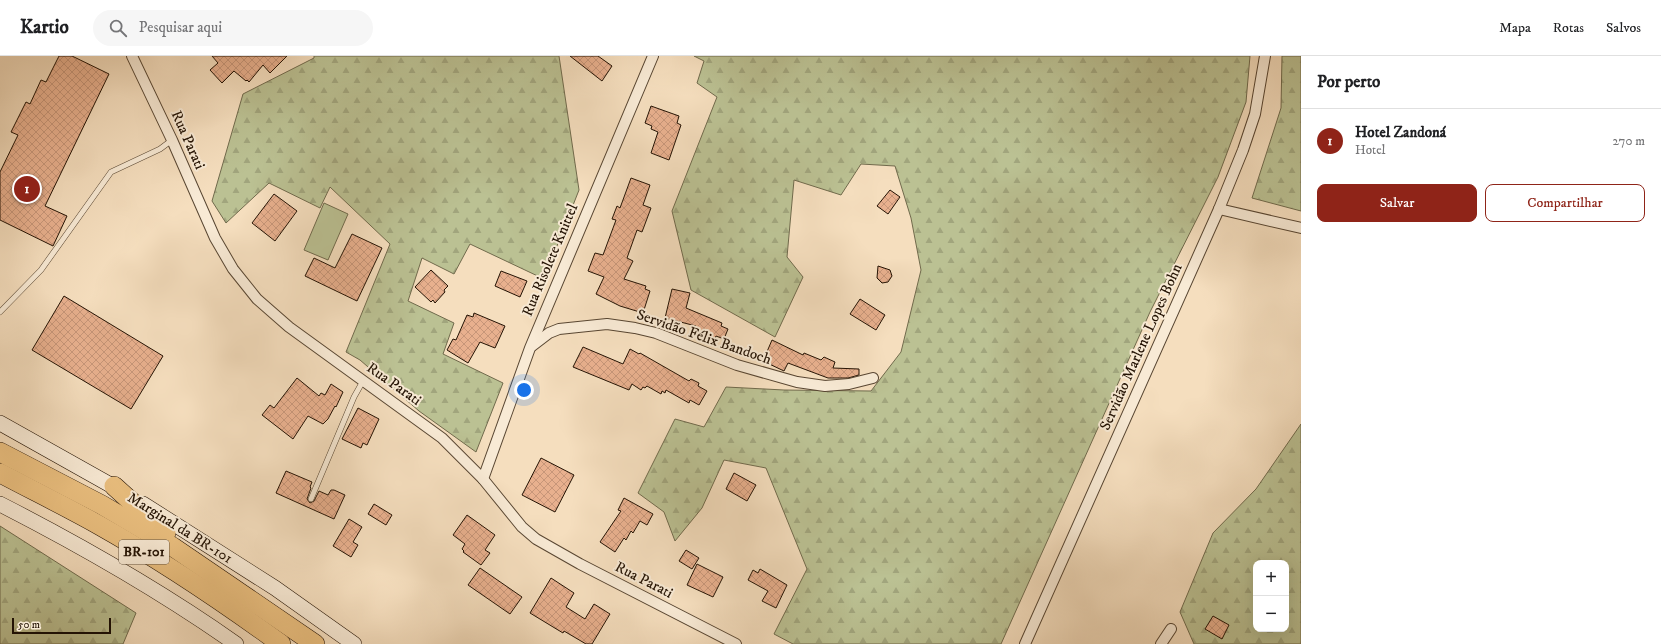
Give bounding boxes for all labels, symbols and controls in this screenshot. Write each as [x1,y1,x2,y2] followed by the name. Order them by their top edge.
[93,10,373,46] search box
[20,16,69,39] text: Kartio
[107,17,129,39] icon: search
[139,18,222,37] text: Pesquisar aqui
[1499,19,1531,37] text: Mapa
[1553,19,1584,37] text: Rotas
[1606,19,1641,37] text: Salvos
[1317,71,1380,93] text: Por perto
[167,108,209,173] street label: Rua Parati
[1355,123,1446,142] text: Hotel Zandoná
[1328,133,1332,149] text: 1
[1613,133,1645,149] text: 270 m
[1355,142,1386,158] text: Hotel
[14,174,40,204] pin: 1
[1317,184,1477,222] button: Salvar
[1485,184,1645,222] button: Compartilhar
[518,200,582,319] street label: Rua Risolete Knittel
[1096,260,1186,433] street label: Servidão Marlene Lopes Bohn
[634,305,774,369] street label: Servidão Félix Bandoch
[363,358,425,410] street label: Rua Parati
[514,380,534,400] your location
[124,489,236,567] street label: Marginal da BR-101
[119,540,169,564] road number: BR-101
[612,557,676,603] street label: Rua Parati
[1253,560,1289,632] map controls
[1253,560,1289,596] button: +
[1253,596,1289,632] button: −
[12,616,111,635] scale bar
[18,618,40,632] text: 50 m

